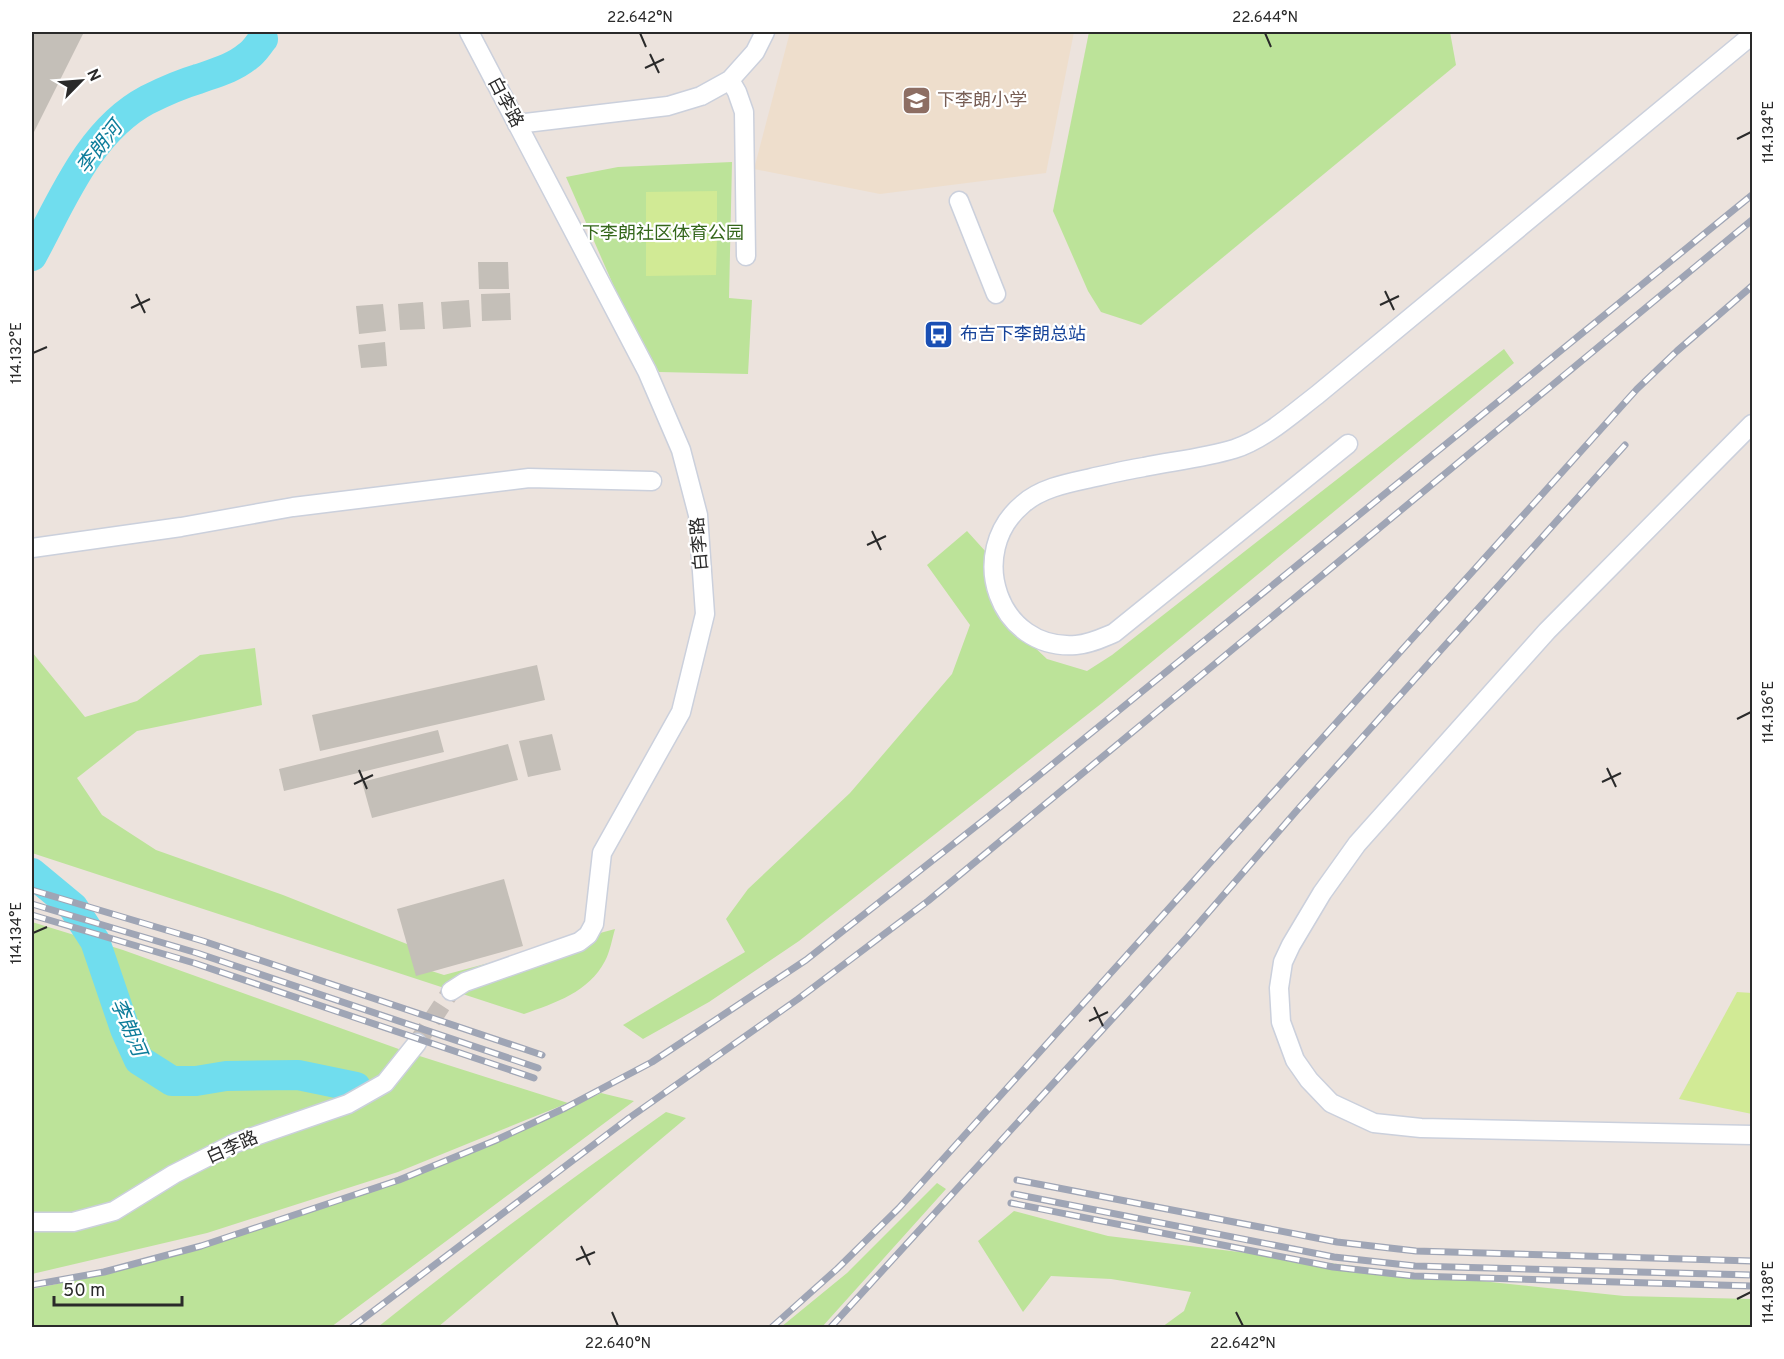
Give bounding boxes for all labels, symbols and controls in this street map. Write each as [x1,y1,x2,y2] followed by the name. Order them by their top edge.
[607,9,673,28] text: 22.642°N
[1232,9,1298,28] text: 22.644°N
[51,51,111,111] north arrow
[81,66,104,85] text: N
[482,73,528,132] street label: 白李路
[900,84,932,116] school or university icon: 下李朗小学
[937,90,1027,113] place label: 下李朗小学
[1760,101,1779,163] text: 114.134°E
[72,113,132,180] water label: 李朗河
[582,223,744,246] park label: 下李朗社区体育公园
[923,318,955,350] bus stop icon: 布吉下李朗总站
[8,322,27,384] text: 114.132°E
[960,324,1086,347] place label: 布吉下李朗总站
[687,516,714,572] street label: 白李路
[1760,681,1779,743] text: 114.136°E
[8,902,27,964] text: 114.134°E
[103,995,152,1064] water label: 李朗河
[203,1127,262,1170] street label: 白李路
[1760,1261,1779,1323] text: 114.138°E
[54,1269,182,1307] scale bar
[63,1280,105,1303] text: 50 m
[585,1335,651,1354] text: 22.640°N
[1210,1335,1276,1354] text: 22.642°N

